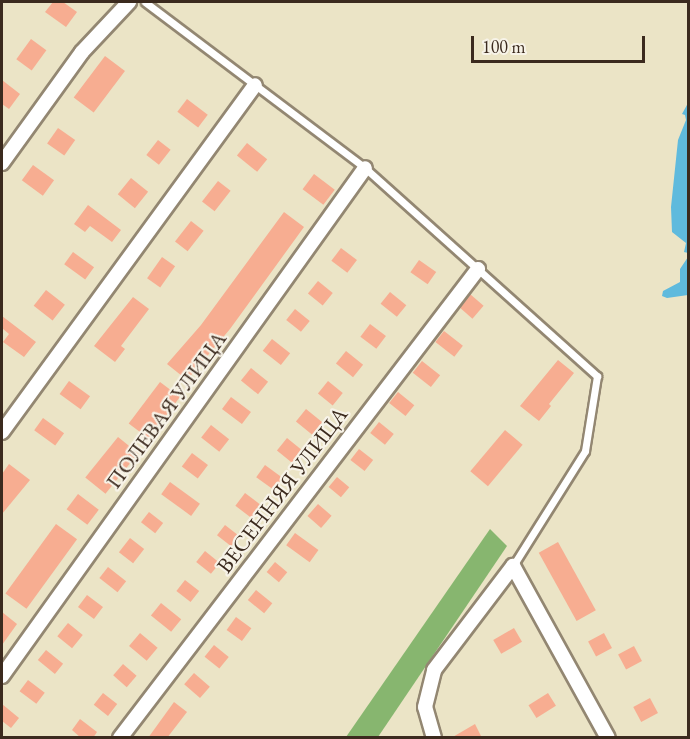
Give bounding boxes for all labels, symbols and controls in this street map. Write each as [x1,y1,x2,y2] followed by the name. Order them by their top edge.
[474,24,648,62] scale bar
[482,35,526,58] text: 100 m
[100,326,232,494] street label: ПОЛЕВАЯ УЛИЦА
[211,402,353,578] street label: ВЕСЕННЯЯ УЛИЦА

